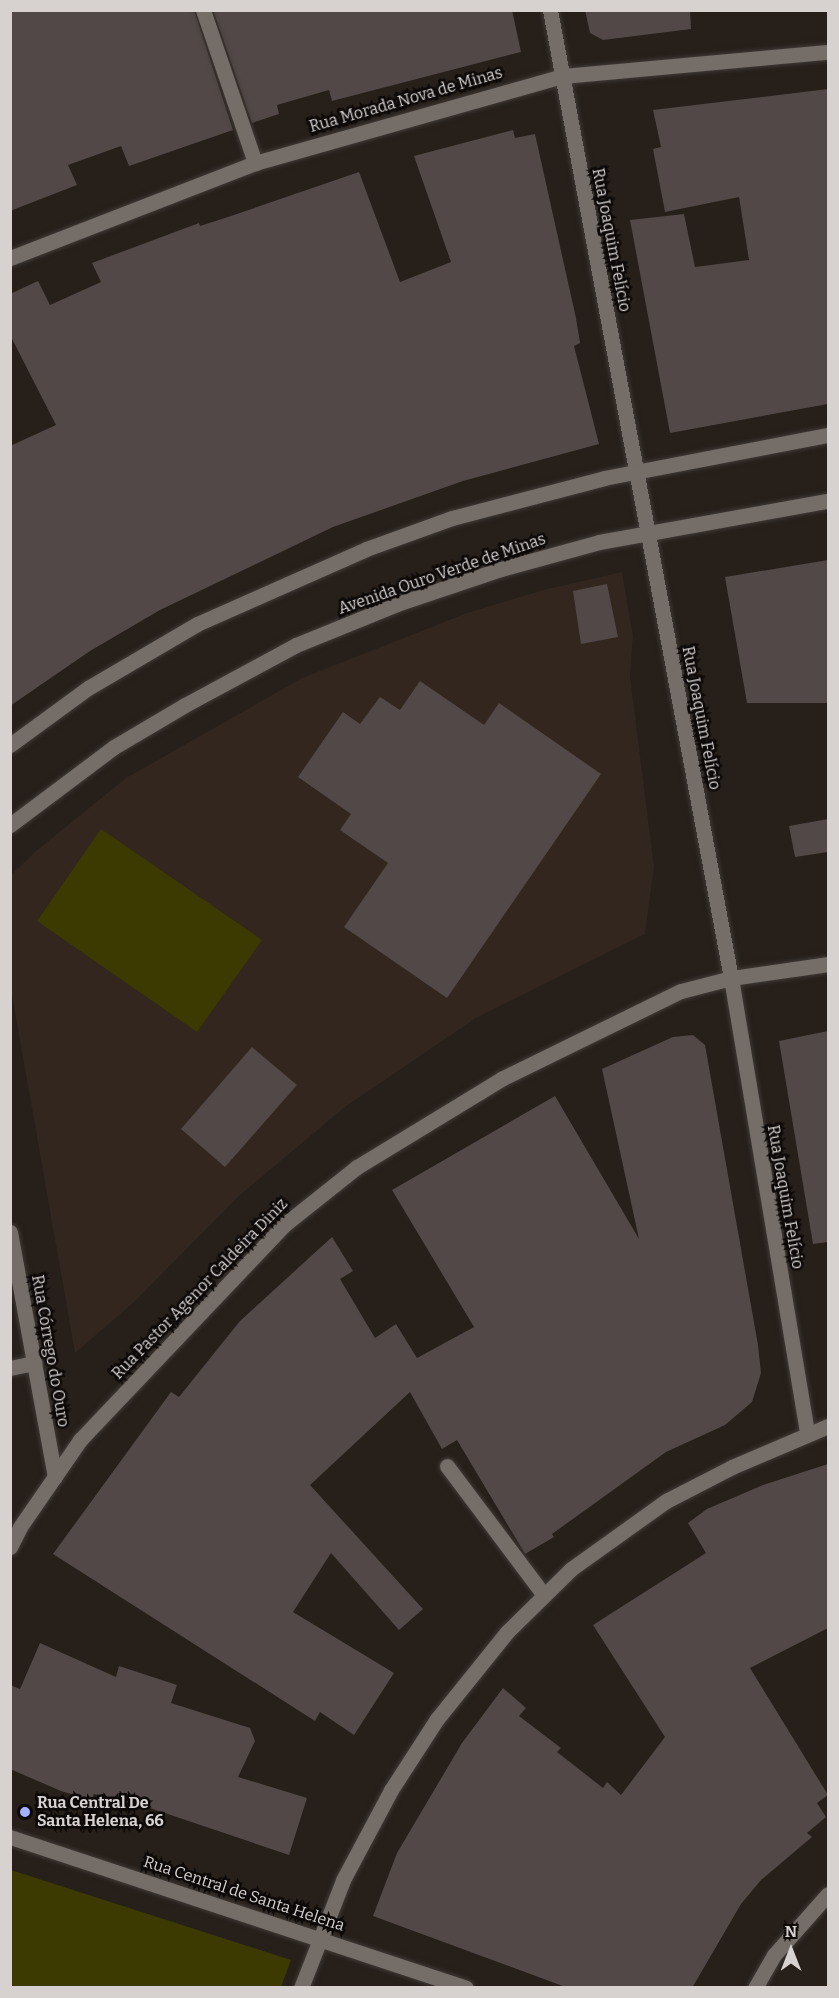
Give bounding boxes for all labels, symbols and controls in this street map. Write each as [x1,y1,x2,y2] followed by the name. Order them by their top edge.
[307,63,505,137] street label: Rua Morada Nova de Minas
[588,167,634,313] street label: Rua Joaquim Felício
[336,529,548,619] street label: Avenida Ouro Verde de Minas
[678,645,724,791] street label: Rua Joaquim Felício
[763,1123,807,1271] street label: Rua Joaquim Felício
[108,1195,292,1383] street label: Rua Pastor Agenor Caldeira Diniz
[27,1273,73,1429] street label: Rua Córrego do Ouro
[37,1793,164,1831] place label: Rua Central De Santa Helena, 66
[18,1805,32,1819] marker: Rua Central De Santa Helena, 66
[141,1852,347,1936] street label: Rua Central de Santa Helena
[761,1920,821,1980] north arrow
[785,1922,797,1941] text: N

